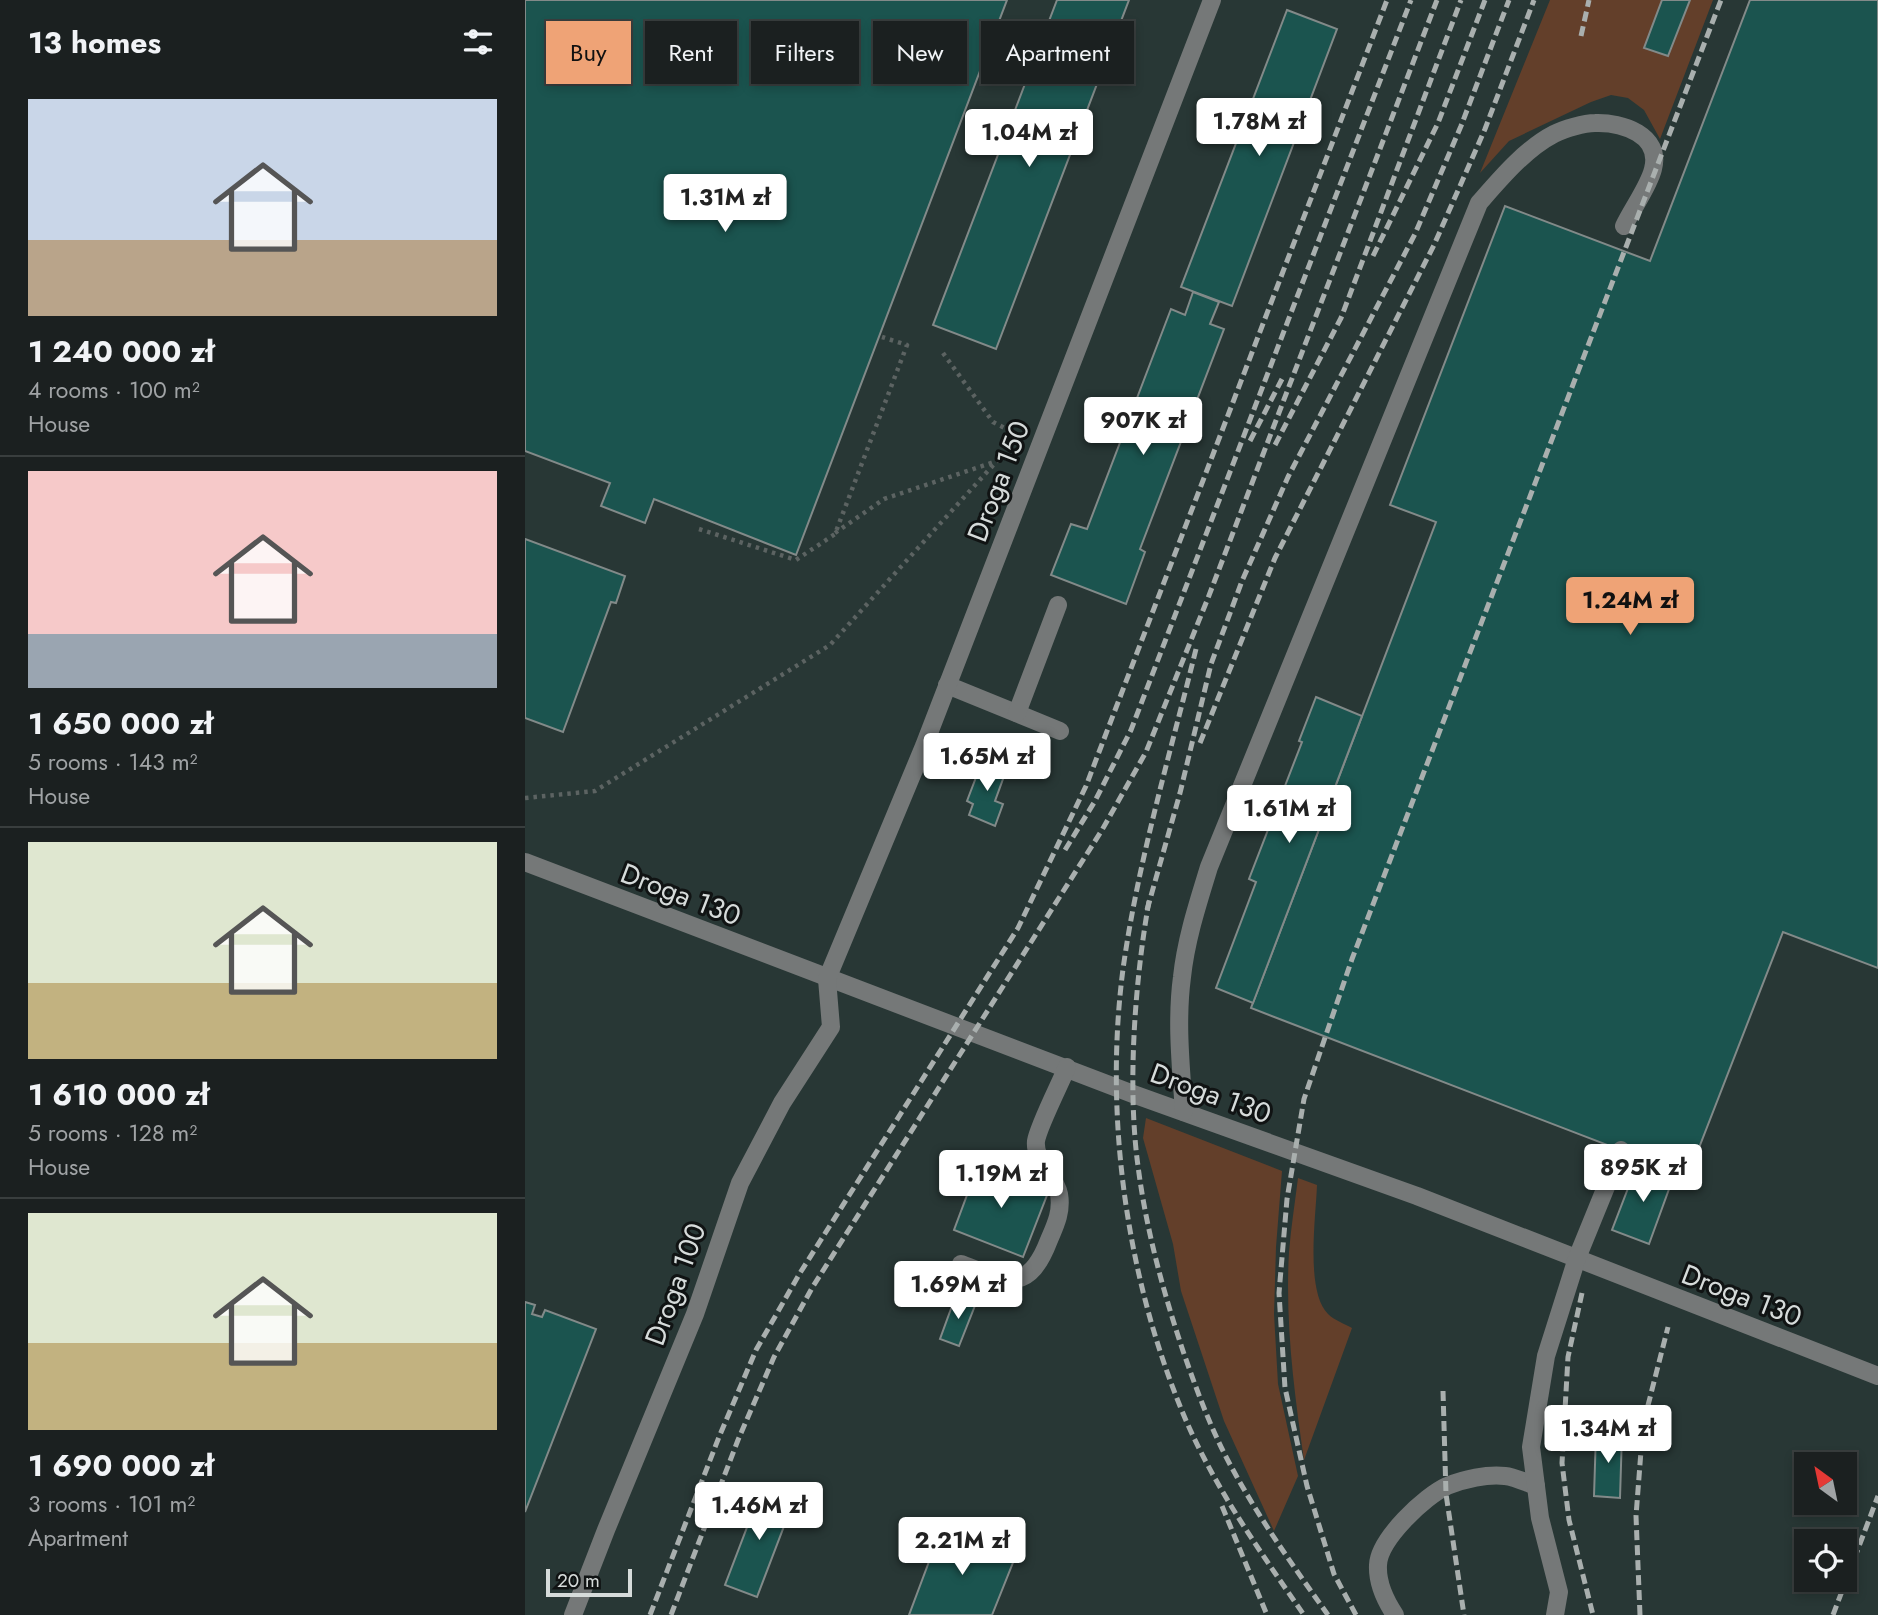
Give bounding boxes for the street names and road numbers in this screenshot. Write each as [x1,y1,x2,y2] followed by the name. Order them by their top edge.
[957,415,1040,548] street label: Droga 150
[615,853,747,936] street label: Droga 130
[1145,1053,1277,1134] street label: Droga 130
[634,1217,717,1351] street label: Droga 100
[1676,1254,1808,1337] street label: Droga 130

